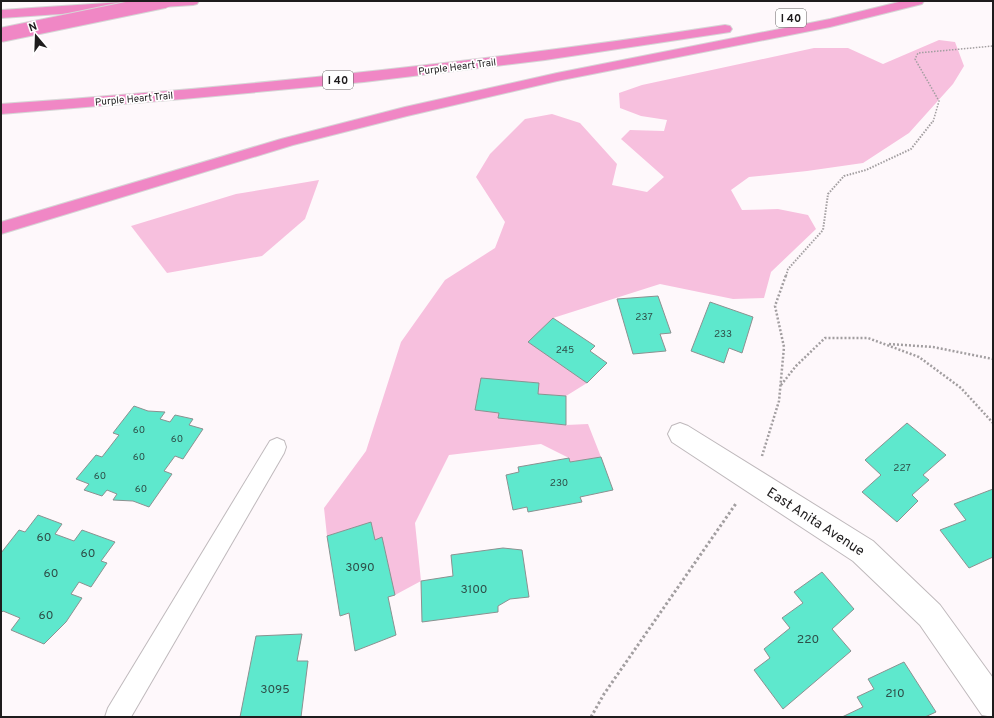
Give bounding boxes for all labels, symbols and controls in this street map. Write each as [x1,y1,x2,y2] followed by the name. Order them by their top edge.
[776,9,806,27] road number: I 40
[16,16,56,56] north arrow
[27,20,39,35] text: N
[418,56,497,79] street label: Purple Heart Trail
[323,71,353,89] road number: I 40
[95,90,174,109] street label: Purple Heart Trail
[635,311,653,324] house number: 237
[714,328,732,341] house number: 233
[556,344,574,357] house number: 245
[133,424,145,437] house number: 60
[171,433,183,446] house number: 60
[133,451,145,464] house number: 60
[893,462,911,475] house number: 227
[94,470,106,483] house number: 60
[550,477,568,490] house number: 230
[135,483,147,496] house number: 60
[763,484,867,560] street label: East Anita Avenue
[37,530,51,546] house number: 60
[81,546,95,562] house number: 60
[345,560,375,576] house number: 3090
[44,566,58,582] house number: 60
[461,582,488,598] house number: 3100
[39,608,53,624] house number: 60
[797,632,819,648] house number: 220
[260,682,290,698] house number: 3095
[885,686,905,702] house number: 210

